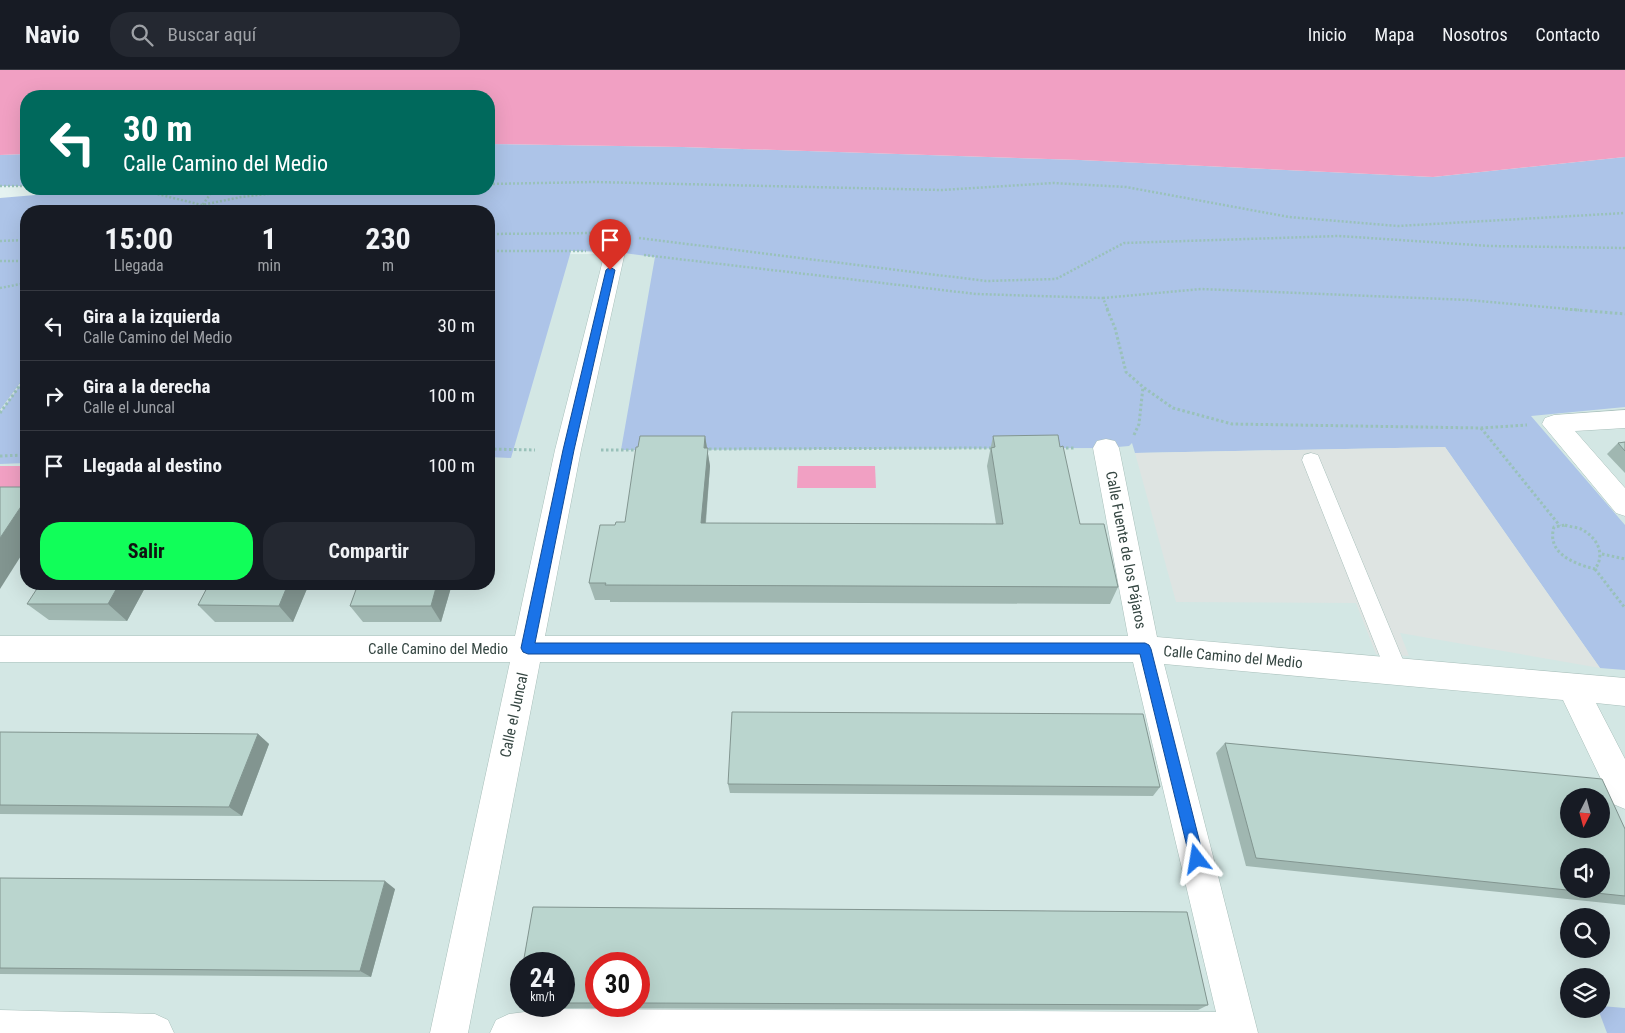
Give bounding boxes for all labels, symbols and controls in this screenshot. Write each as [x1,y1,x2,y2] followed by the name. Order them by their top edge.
[110,12,460,57] search box
[25,21,80,49] text: Navio
[128,21,156,49] icon: search
[168,23,256,46] text: Buscar aquí
[1308,24,1347,45] text: Inicio
[1375,24,1414,45] text: Mapa
[1442,24,1508,45] text: Nosotros
[1536,24,1600,45] text: Contacto
[123,109,192,150] text: 30 m
[40,110,105,175] icon: left
[123,151,328,176] text: Calle Camino del Medio
[589,219,631,270] pin
[104,221,173,256] text: 15:00
[262,221,277,256] text: 1
[365,221,411,256] text: 230
[596,226,624,254] icon: arrive
[114,256,164,275] text: Llegada
[257,256,281,275] text: min
[382,256,394,275] text: m
[83,305,220,328] text: Gira a la izquierda
[40,312,68,340] icon: left
[438,314,475,337] text: 30 m
[83,328,232,347] text: Calle Camino del Medio
[83,375,210,398] text: Gira a la derecha
[40,382,68,410] icon: right
[428,384,475,407] text: 100 m
[83,398,175,417] text: Calle el Juncal
[40,452,68,480] icon: arrive
[83,454,222,477] text: Llegada al destino
[428,454,475,477] text: 100 m
[1102,470,1150,631] street label: Calle Fuente de los Pájaros
[40,522,253,580] button: Salir
[263,522,475,580] button: Compartir
[368,640,508,658] street label: Calle Camino del Medio
[1163,642,1303,672] street label: Calle Camino del Medio
[496,671,532,759] street label: Calle el Juncal
[1560,788,1610,838] north arrow
[1560,788,1610,1018] map controls
[1170,832,1222,884] position arrow
[1560,848,1610,898] button: sound
[1560,908,1610,958] button: search
[585,952,650,1017] speed limit sign: 30
[530,964,555,993] text: 24
[1560,968,1610,1018] button: layers
[530,990,555,1004] text: km/h

